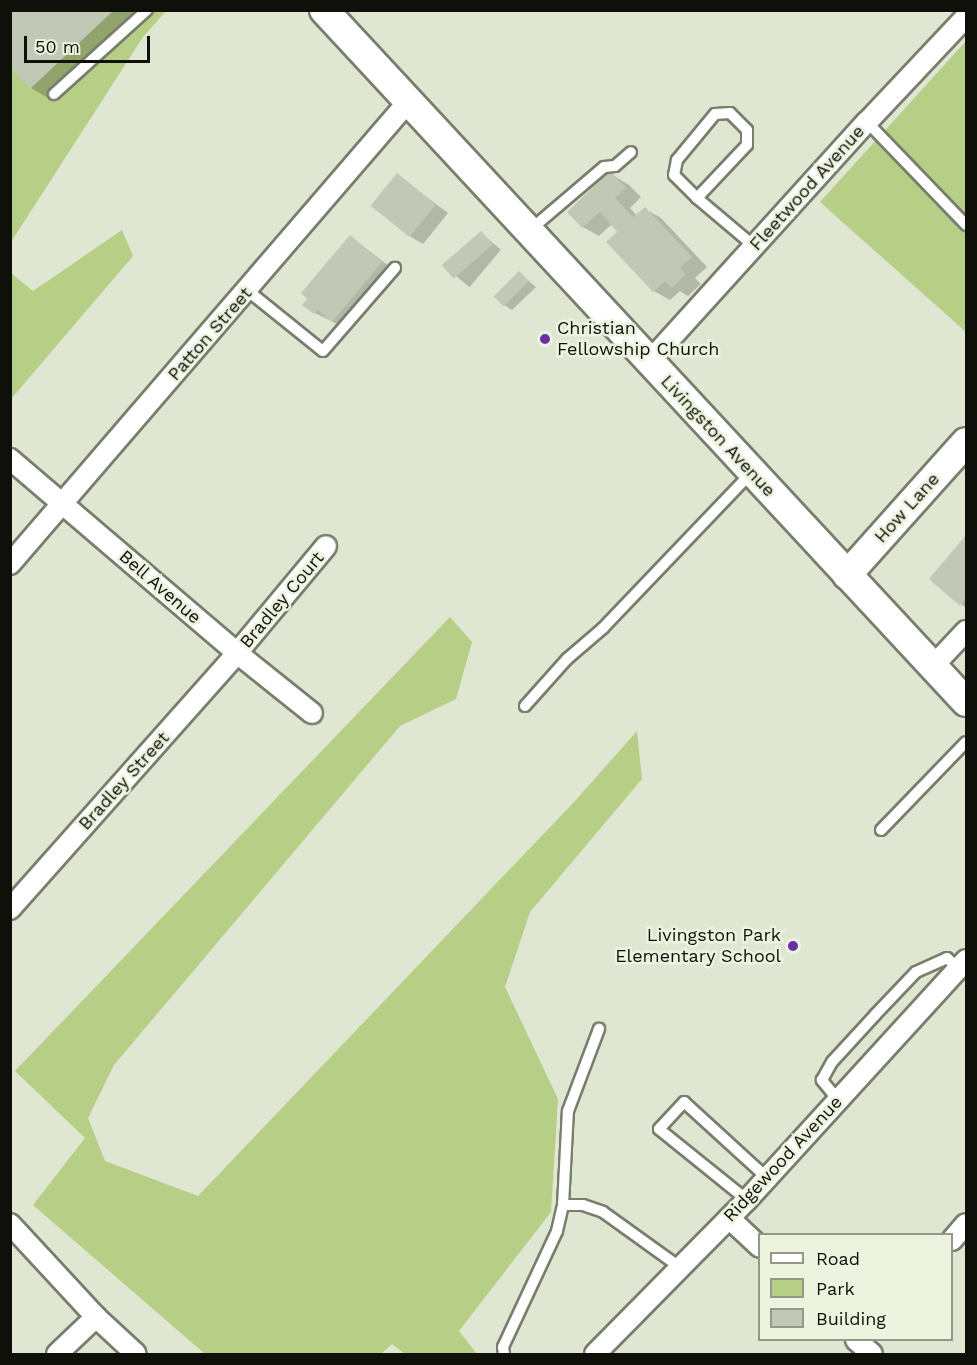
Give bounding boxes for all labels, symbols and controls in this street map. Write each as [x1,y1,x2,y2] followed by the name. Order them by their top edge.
[27,24,153,62] scale bar
[35,36,80,57] text: 50 m
[745,121,869,255] street label: Fleetwood Avenue
[163,283,257,385] street label: Patton Street
[557,318,719,360] place label: Christian Fellowship Church
[538,332,552,346] marker: Christian Fellowship Church
[656,370,780,502] street label: Livingston Avenue
[870,468,944,548] street label: How Lane
[114,545,206,629] street label: Bell Avenue
[235,547,329,653] street label: Bradley Court
[74,727,174,835] street label: Bradley Street
[615,925,781,968] place label: Livingston Park Elementary School
[786,939,800,953] marker: Livingston Park Elementary School
[719,1091,847,1227] street label: Ridgewood Avenue
[758,1233,953,1341] legend
[816,1248,860,1269] text: Road
[816,1278,855,1299] text: Park
[816,1308,886,1329] text: Building

